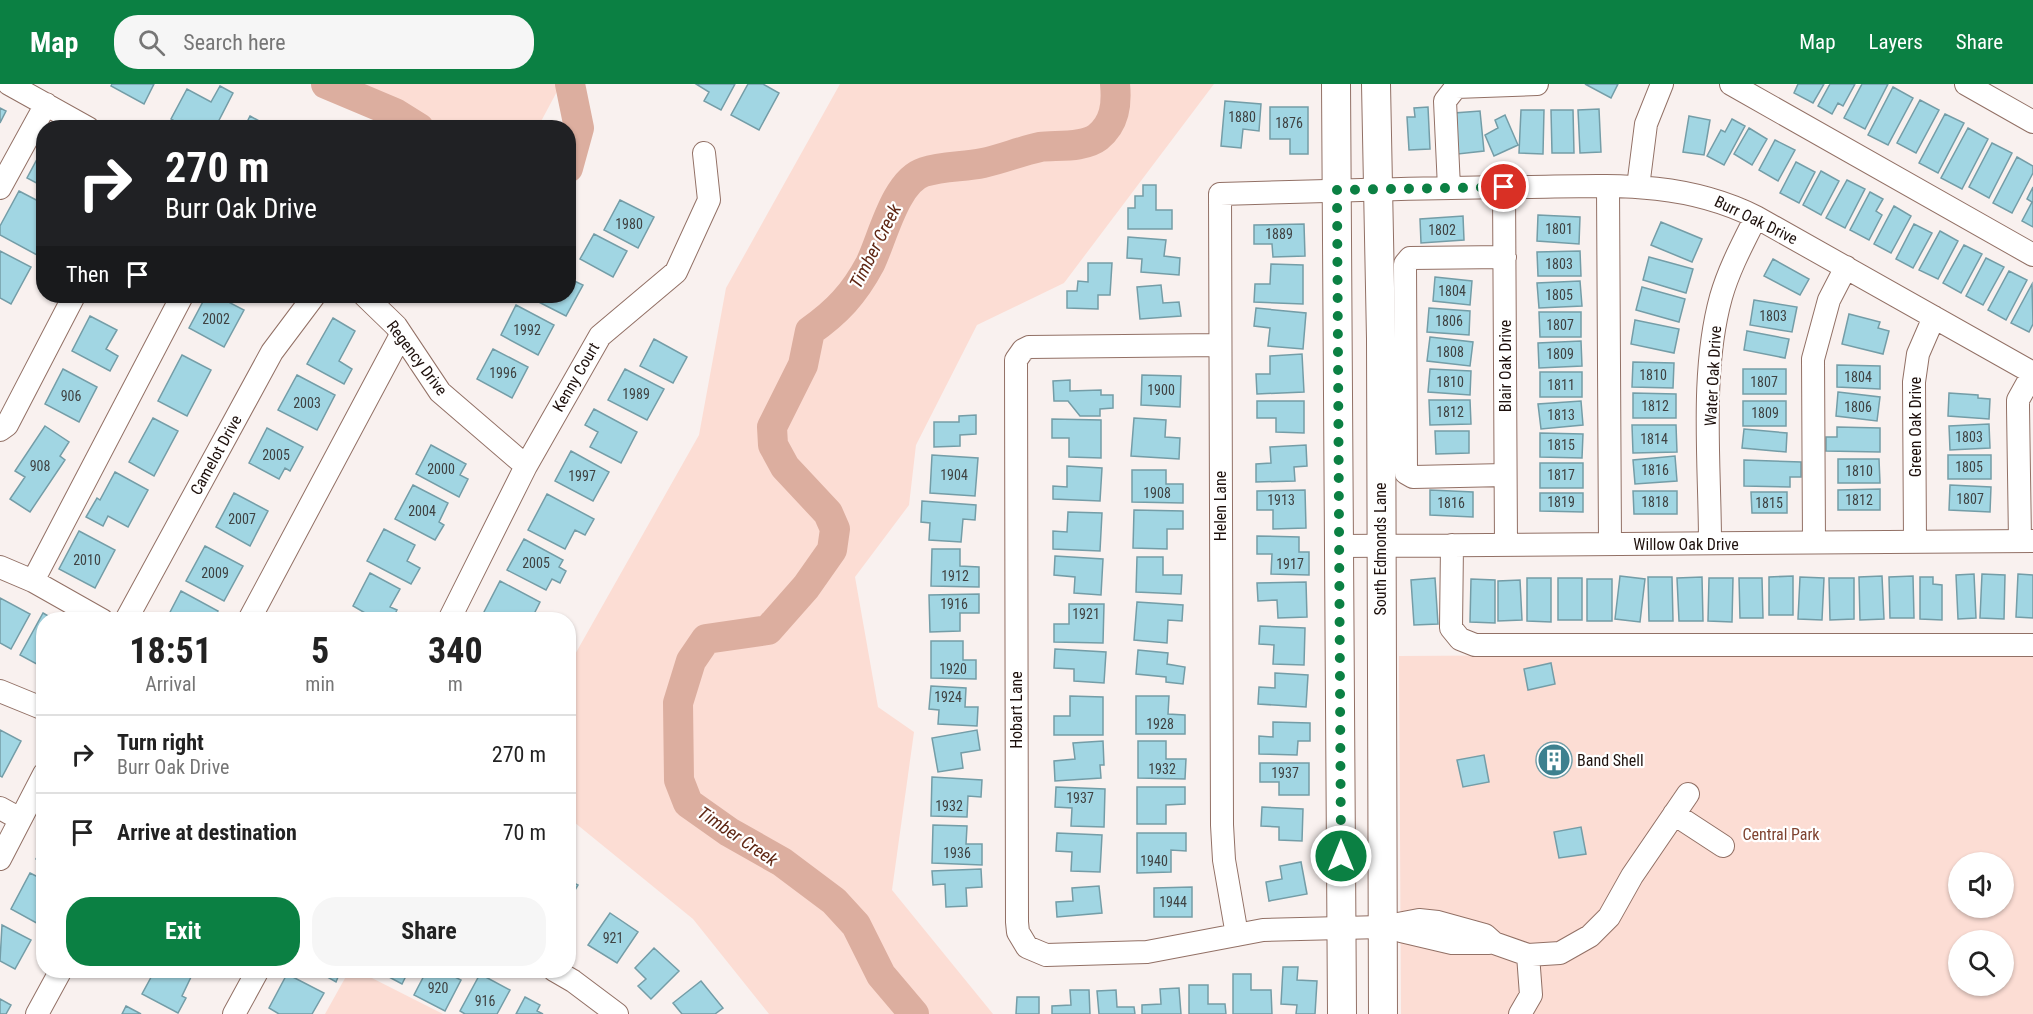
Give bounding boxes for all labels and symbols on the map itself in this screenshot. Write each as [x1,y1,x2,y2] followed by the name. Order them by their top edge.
[1228,109,1256,125] house number: 1880
[1275,115,1303,131] house number: 1876
[1478,161,1529,212] pin
[1711,192,1801,248] street label: Burr Oak Drive
[845,199,906,292] water label: Timber Creek
[615,216,643,232] house number: 1980
[1545,221,1573,237] house number: 1801
[1428,222,1456,238] house number: 1802
[1265,226,1293,242] house number: 1889
[1545,256,1573,272] house number: 1803
[1438,283,1466,299] house number: 1804
[1545,287,1573,303] house number: 1805
[1759,308,1787,324] house number: 1803
[202,311,230,327] house number: 2002
[1435,313,1463,329] house number: 1806
[383,317,451,399] street label: Regency Drive
[1546,317,1574,333] house number: 1807
[1496,320,1515,412] street label: Blair Oak Drive
[513,322,541,338] house number: 1992
[1701,325,1725,427] street label: Water Oak Drive
[549,339,604,415] street label: Kenny Court
[1436,344,1464,360] house number: 1808
[1546,346,1574,362] house number: 1809
[489,365,517,381] house number: 1996
[1639,367,1667,383] house number: 1810
[1844,369,1872,385] house number: 1804
[1436,374,1464,390] house number: 1810
[1750,374,1778,390] house number: 1807
[1547,377,1575,393] house number: 1811
[1906,377,1925,477] street label: Green Oak Drive
[1147,382,1175,398] house number: 1900
[622,386,650,402] house number: 1989
[61,388,81,404] house number: 906
[293,395,321,411] house number: 2003
[1641,398,1669,414] house number: 1812
[1844,399,1872,415] house number: 1806
[1436,404,1464,420] house number: 1812
[1751,405,1779,421] house number: 1809
[1547,407,1575,423] house number: 1813
[186,412,246,498] street label: Camelot Drive
[1955,429,1983,445] house number: 1803
[1640,431,1668,447] house number: 1814
[1547,437,1575,453] house number: 1815
[262,447,290,463] house number: 2005
[30,458,50,474] house number: 908
[1955,459,1983,475] house number: 1805
[427,461,455,477] house number: 2000
[1641,462,1669,478] house number: 1816
[1845,463,1873,479] house number: 1810
[940,467,968,483] house number: 1904
[1547,467,1575,483] house number: 1817
[568,468,596,484] house number: 1997
[1211,471,1230,541] street label: Helen Lane
[1371,482,1390,616] street label: South Edmonds Lane
[1143,485,1171,501] house number: 1908
[1956,491,1984,507] house number: 1807
[1267,492,1295,508] house number: 1913
[1845,492,1873,508] house number: 1812
[1547,494,1575,510] house number: 1819
[1641,494,1669,510] house number: 1818
[1437,495,1465,511] house number: 1816
[1755,495,1783,511] house number: 1815
[408,503,436,519] house number: 2004
[228,511,256,527] house number: 2007
[1633,535,1739,554] street label: Willow Oak Drive
[73,552,101,568] house number: 2010
[522,555,550,571] house number: 2005
[1276,556,1304,572] house number: 1917
[201,565,229,581] house number: 2009
[941,568,969,584] house number: 1912
[940,596,968,612] house number: 1916
[1072,606,1100,622] house number: 1921
[939,661,967,677] house number: 1920
[1007,671,1026,749] street label: Hobart Lane
[934,689,962,705] house number: 1924
[1146,716,1174,732] house number: 1928
[1536,742,1572,778] building icon: Band Shell
[1577,751,1644,770] place label: Band Shell
[1148,761,1176,777] house number: 1932
[1271,765,1299,781] house number: 1937
[1066,790,1094,806] house number: 1937
[935,798,963,814] house number: 1932
[694,802,783,871] water label: Timber Creek
[1309,824,1373,888] position arrow
[1742,825,1820,844] park label: Central Park
[943,845,971,861] house number: 1936
[1140,853,1168,869] house number: 1940
[1159,894,1187,910] house number: 1944
[603,930,623,946] house number: 921
[428,980,448,996] house number: 920
[475,993,495,1009] house number: 916

